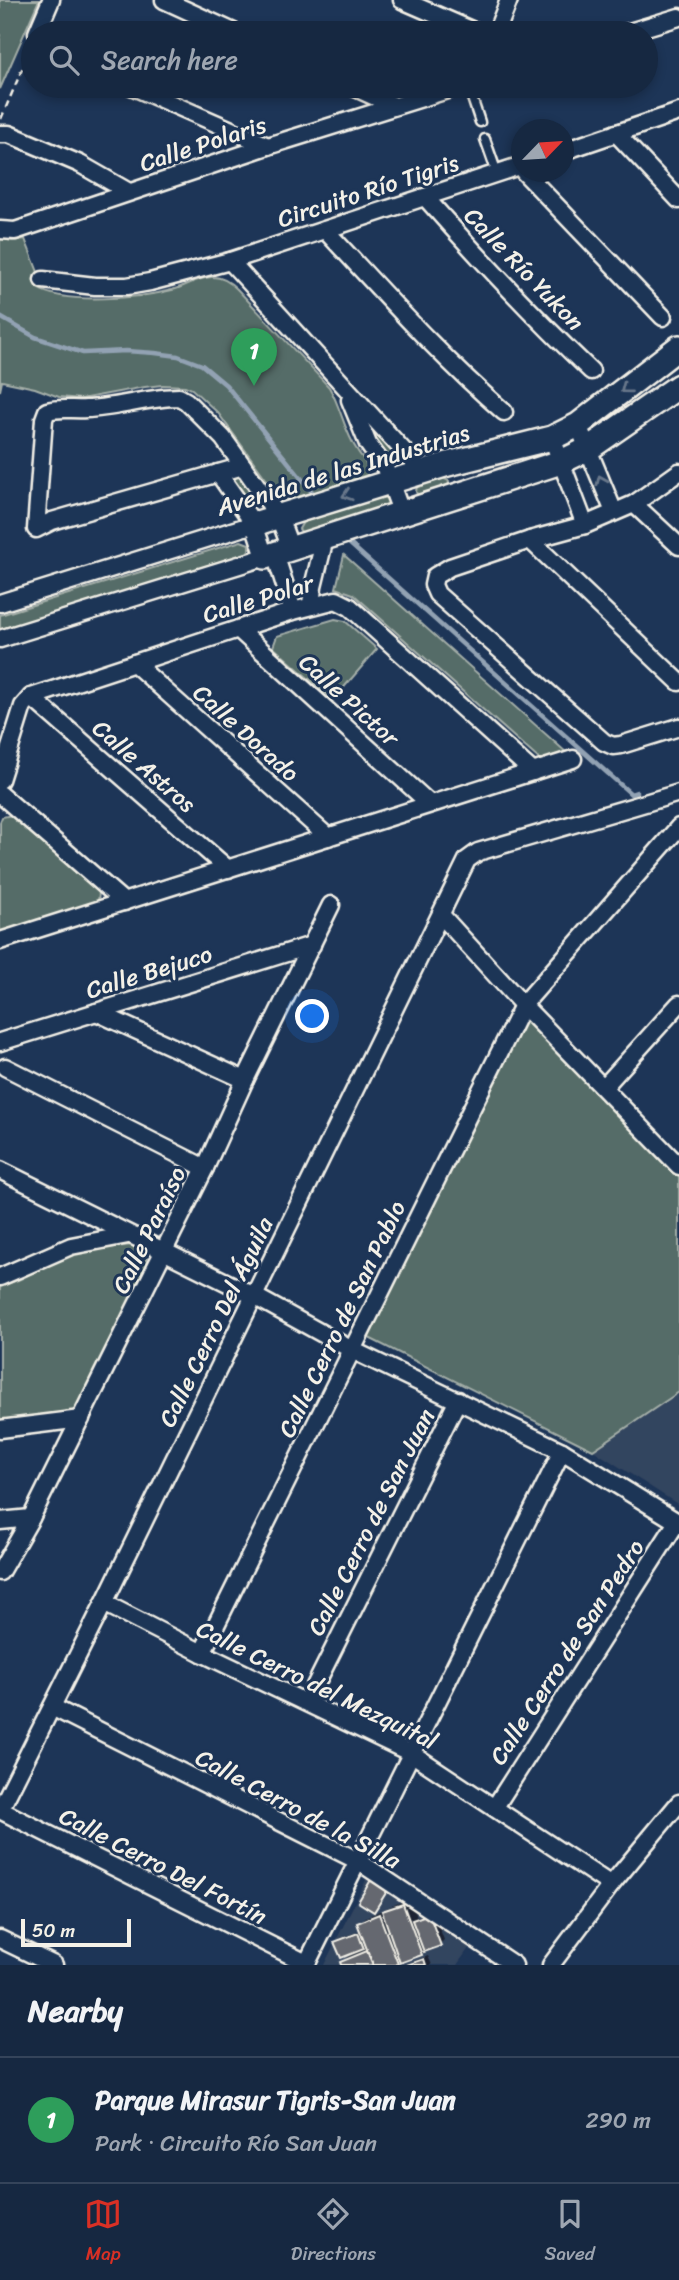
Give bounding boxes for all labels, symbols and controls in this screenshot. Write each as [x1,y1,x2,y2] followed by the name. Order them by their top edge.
[21,21,658,98] search box
[101,37,238,83] text: Search here
[45,41,83,79] icon: search
[134,104,272,184] street label: Calle Polaris
[511,119,574,182] north arrow
[272,142,464,240] street label: Circuito Río Tigris
[453,197,595,341] street label: Calle Río Yukon
[231,328,277,386] pin: 1
[620,381,633,394] one-way arrow
[210,411,475,529] street label: Avenida de las Industrias
[595,475,609,487] one-way arrow
[342,487,354,501] one-way arrow
[197,562,321,636] street label: Calle Polar
[289,643,411,759] street label: Calle Pictor
[183,673,309,793] street label: Calle Dorado
[82,709,206,824] street label: Calle Astros
[81,933,217,1011] street label: Calle Bejuco
[295,999,329,1033] your location
[100,1159,198,1301] street label: Calle Paraíso
[266,1193,418,1445] street label: Calle Cerro de San Pablo
[147,1209,286,1435] street label: Calle Cerro Del Águila
[295,1401,447,1643] street label: Calle Cerro de San Juan
[478,1530,656,1774] street label: Calle Cerro de San Pedro
[189,1608,446,1762] street label: Calle Cerro del Mezquital
[188,1737,409,1881] street label: Calle Cerro de la Silla
[52,1795,274,1937] street label: Calle Cerro Del Fortín
[32,1914,75,1947] text: 50 m
[21,1916,131,1948] scale bar
[28,1984,123,2038] text: Nearby
[95,2077,456,2123] text: Parque Mirasur Tigris-San Juan
[46,2100,56,2141] text: 1
[585,2100,651,2141] text: 290 m
[95,2123,377,2164] text: Park · Circuito Río San Juan
[84,2195,122,2270] tab: Map
[291,2195,376,2270] tab: Directions
[545,2195,595,2270] tab: Saved

